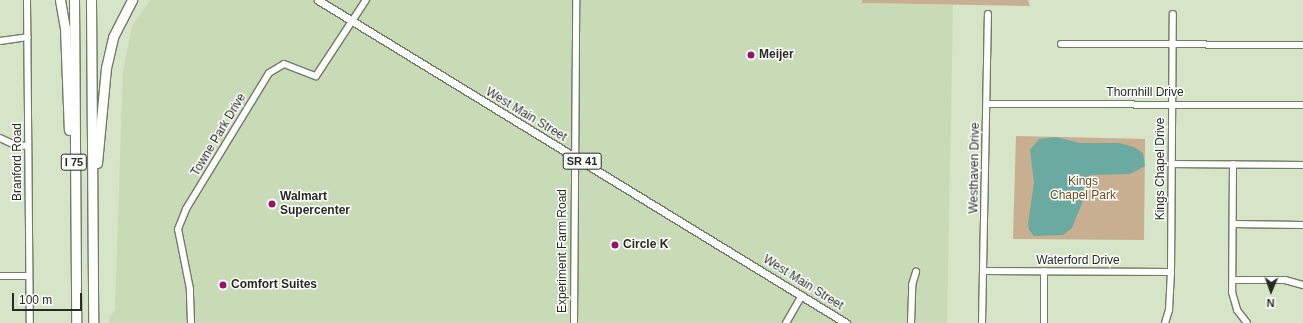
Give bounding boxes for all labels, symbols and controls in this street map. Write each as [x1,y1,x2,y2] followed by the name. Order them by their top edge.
[759,48,794,62] place label: Meijer
[746,50,756,60] marker: Meijer
[483,85,569,145] street label: West Main Street
[1106,86,1184,100] street label: Thornhill Drive
[189,91,249,179] street label: Towne Park Drive
[1154,118,1168,220] street label: Kings Chapel Drive
[967,122,983,214] street label: Westhaven Drive
[11,123,25,201] street label: Branford Road
[562,152,602,170] road number: SR 41
[60,153,88,171] road number: I 75
[1050,175,1116,203] park label: Kings Chapel Park
[556,189,570,313] street label: Experiment Farm Road
[280,190,350,218] place label: Walmart Supercenter
[267,199,277,209] marker: Walmart Supercenter
[623,238,668,252] place label: Circle K
[610,240,620,250] marker: Circle K
[760,253,846,313] street label: West Main Street
[1036,254,1120,268] street label: Waterford Drive
[1251,271,1291,311] north arrow
[231,278,317,292] place label: Comfort Suites
[218,280,228,290] marker: Comfort Suites
[14,285,84,311] scale bar
[19,293,52,307] text: 100 m
[1266,297,1275,309] text: N

